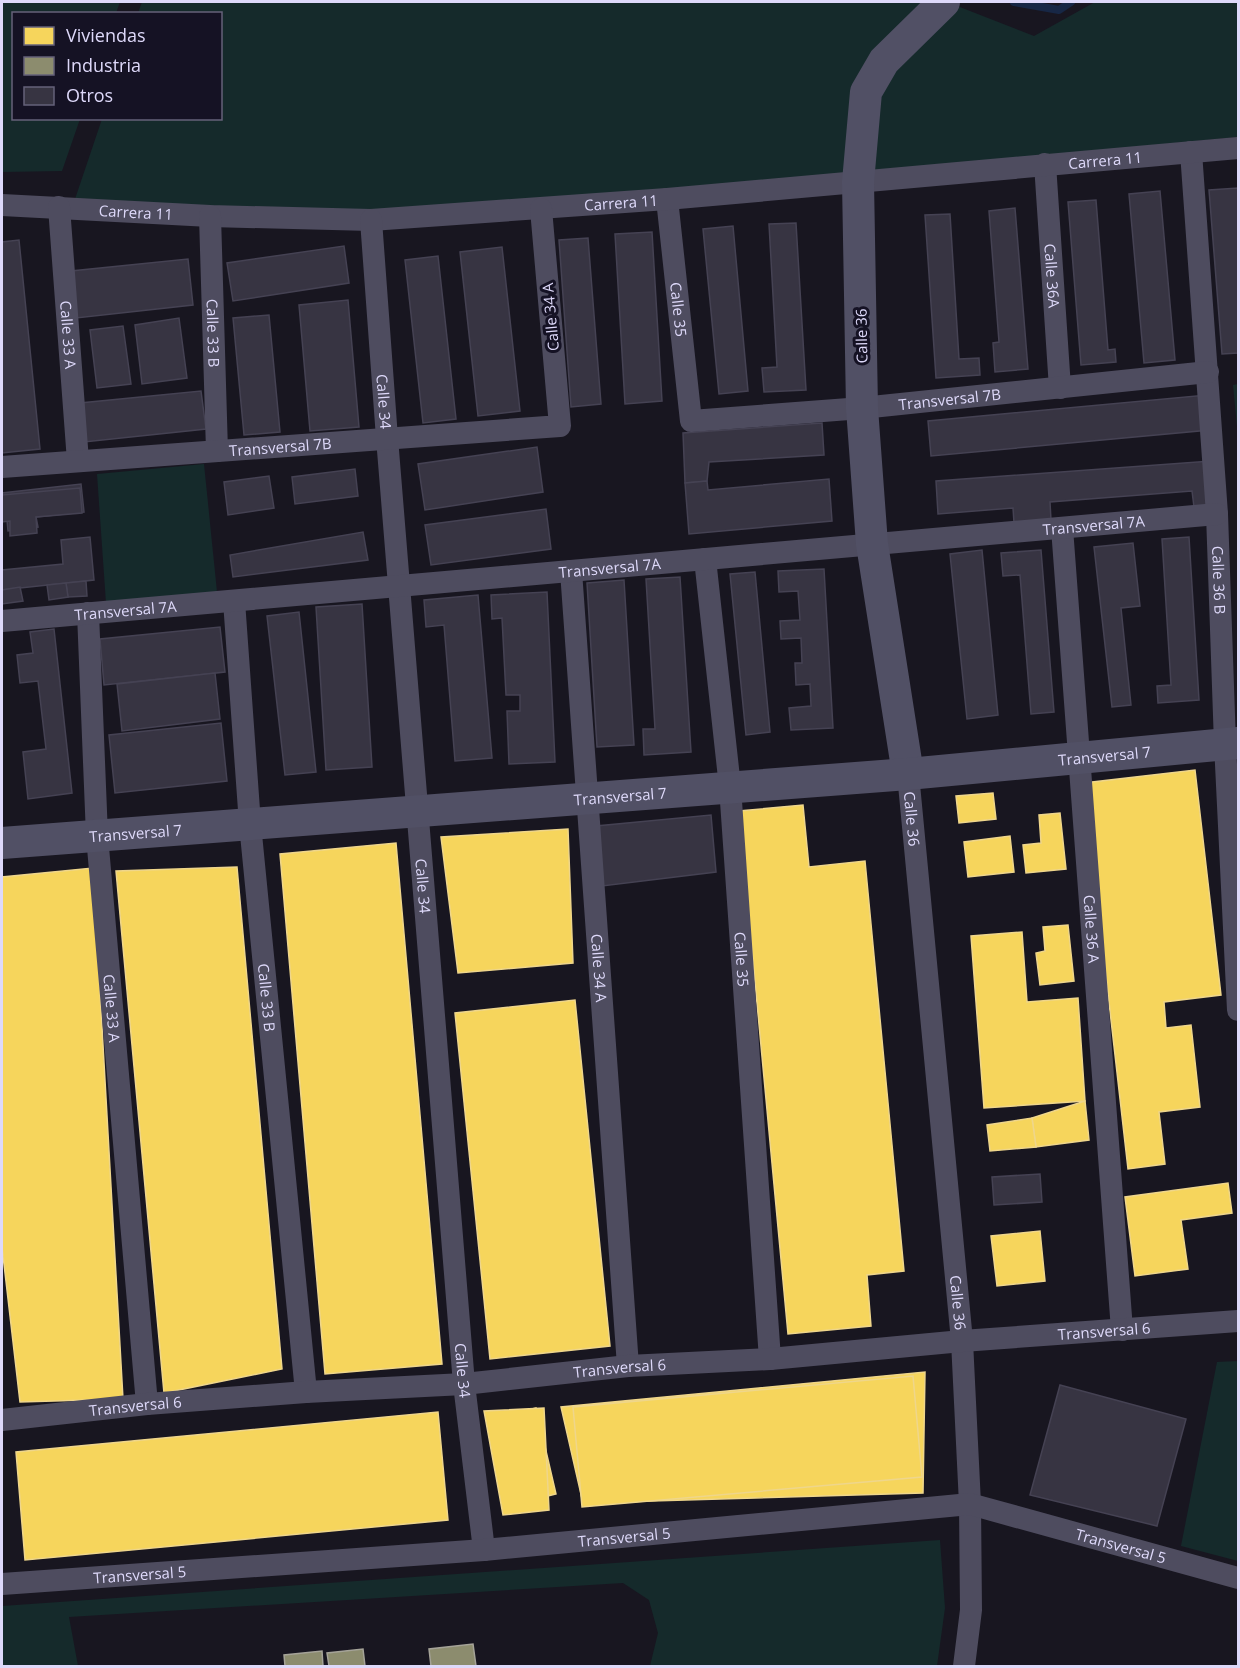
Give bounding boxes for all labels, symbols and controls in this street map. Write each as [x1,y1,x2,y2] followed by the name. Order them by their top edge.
[12,12,222,120] legend
[66,23,146,47] text: Viviendas
[66,53,141,77] text: Industria
[66,83,113,107] text: Otros
[1067,147,1143,173] street label: Carrera 11
[583,190,659,215] street label: Carrera 11
[98,200,173,224] street label: Carrera 11
[1040,243,1065,309] street label: Calle 36A
[666,281,692,338] street label: Calle 35
[537,282,563,352] street label: Calle 34 A
[202,298,224,367] street label: Calle 33 B
[56,300,81,370] street label: Calle 33 A
[851,308,871,364] street label: Calle 36
[372,373,396,430] street label: Calle 34
[898,384,1002,414] street label: Transversal 7B
[228,433,332,460] street label: Transversal 7B
[1042,510,1146,539] street label: Transversal 7A
[1208,545,1230,615] street label: Calle 36 B
[558,553,662,582] street label: Transversal 7A
[74,596,178,625] street label: Transversal 7A
[1057,741,1152,770] street label: Transversal 7
[573,782,667,809] street label: Transversal 7
[900,791,925,847] street label: Calle 36
[89,819,183,846] street label: Transversal 7
[411,858,436,915] street label: Calle 34
[1079,894,1105,964] street label: Calle 36 A
[730,931,754,987] street label: Calle 35
[587,933,612,1003] street label: Calle 34 A
[254,963,280,1033] street label: Calle 33 B
[99,973,125,1044] street label: Calle 33 A
[946,1274,971,1331] street label: Calle 36
[1057,1317,1151,1344] street label: Transversal 6
[451,1342,476,1399] street label: Calle 34
[572,1354,666,1382] street label: Transversal 6
[88,1391,182,1420] street label: Transversal 6
[577,1522,671,1551] street label: Transversal 5
[1074,1524,1168,1568] street label: Transversal 5
[93,1561,187,1588] street label: Transversal 5

